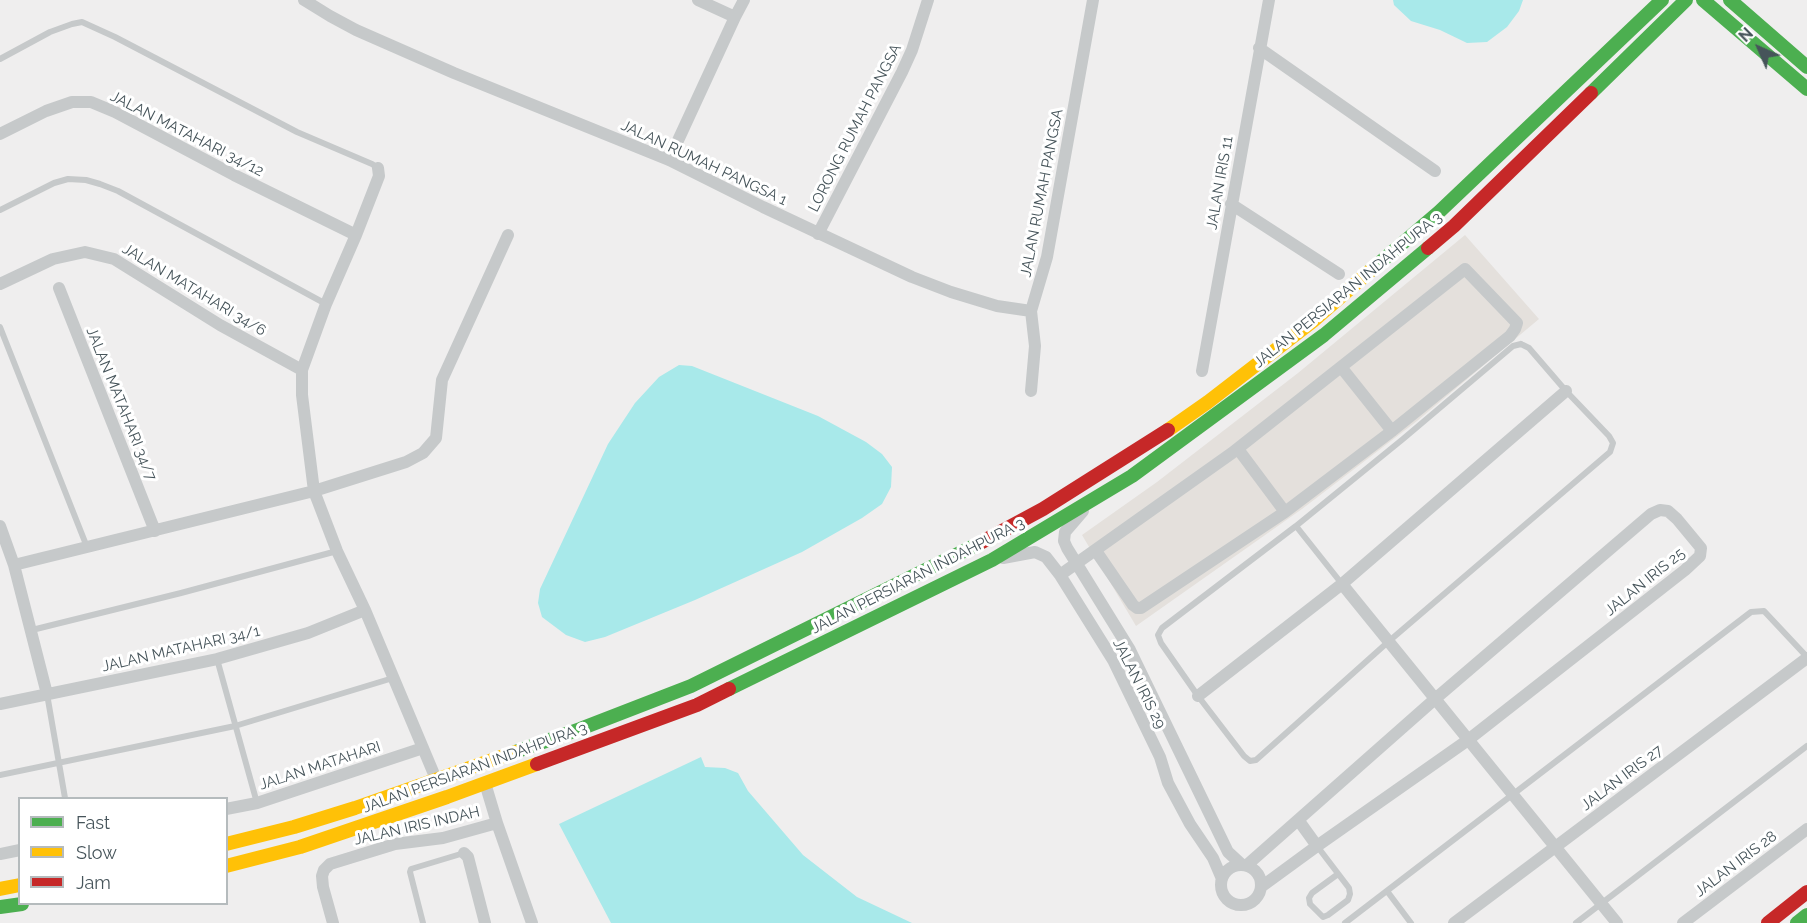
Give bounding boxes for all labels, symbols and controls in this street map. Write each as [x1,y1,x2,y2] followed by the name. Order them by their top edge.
[1729,18,1789,78] north arrow
[1735,24,1757,46] text: N
[805,41,905,215] street label: LORONG RUMAH PANGSA
[107,87,267,181] street label: JALAN MATAHARI 34/12
[1017,107,1067,279] street label: JALAN RUMAH PANGSA
[618,117,790,209] street label: JALAN RUMAH PANGSA 1
[1203,135,1237,231] street label: JALAN IRIS 11
[1250,208,1446,372] street label: JALAN PERSIARAN INDAHPURA 3
[119,240,269,340] street label: JALAN MATAHARI 34/6
[82,325,160,483] street label: JALAN MATAHARI 34/7
[808,514,1028,638] street label: JALAN PERSIARAN INDAHPURA 3
[1601,544,1689,620] street label: JALAN IRIS 25
[100,622,262,676] street label: JALAN MATAHARI 34/1
[1109,636,1169,732] street label: JALAN IRIS 29
[360,719,590,817] street label: JALAN PERSIARAN INDAHPURA 3
[257,738,383,794] street label: JALAN MATAHARI
[1578,742,1666,814] street label: JALAN IRIS 27
[18,797,228,905] legend
[352,803,482,849] street label: JALAN IRIS INDAH
[76,812,110,833] text: Fast
[1691,827,1781,901] street label: JALAN IRIS 28
[76,842,117,863] text: Slow
[76,872,111,893] text: Jam

